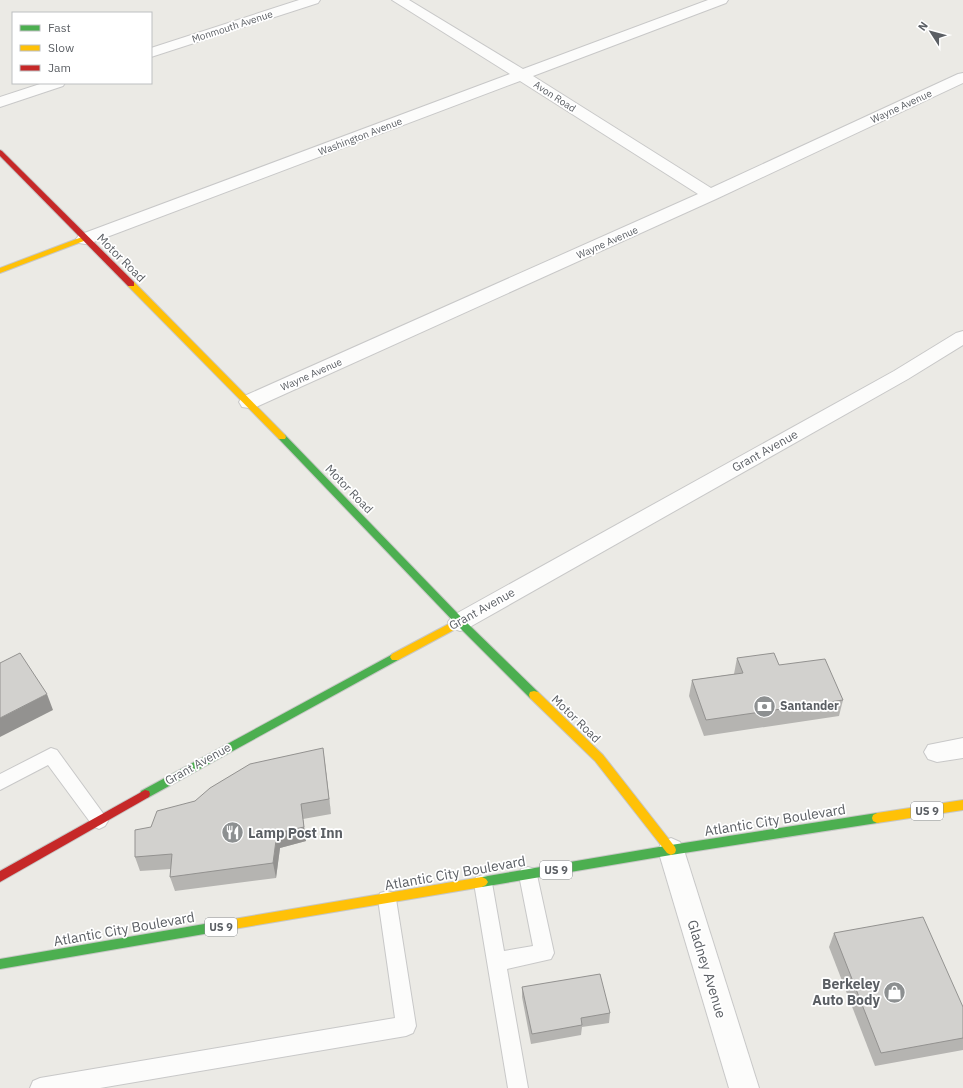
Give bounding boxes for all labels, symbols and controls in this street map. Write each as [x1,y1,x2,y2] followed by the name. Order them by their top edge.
[190,7,275,46] street label: Monmouth Avenue
[12,12,152,84] legend
[911,12,951,52] north arrow
[915,19,931,33] text: N
[48,20,71,35] text: Fast
[48,40,74,55] text: Slow
[48,60,71,75] text: Jam
[531,78,578,115] street label: Avon Road
[869,86,934,126] street label: Wayne Avenue
[316,114,404,158] street label: Washington Avenue
[574,223,640,262] street label: Wayne Avenue
[94,230,149,285] street label: Motor Road
[278,355,344,394] street label: Wayne Avenue
[729,426,801,475] street label: Grant Avenue
[322,461,376,516] street label: Motor Road
[446,584,518,633] street label: Grant Avenue
[549,692,604,746] street label: Motor Road
[751,693,777,719] bank icon: Santander
[780,698,839,713] place label: Santander
[162,739,234,788] street label: Grant Avenue
[703,800,847,840] street label: Atlantic City Boulevard
[911,802,943,820] road number: US 9
[219,820,245,846] restaurant icon: Lamp Post Inn
[248,824,343,842] place label: Lamp Post Inn
[383,852,527,894] street label: Atlantic City Boulevard
[540,861,572,879] road number: US 9
[52,908,196,950] street label: Atlantic City Boulevard
[205,918,237,936] road number: US 9
[684,918,731,1021] street label: Gladney Avenue
[812,975,881,1009] place label: Berkeley Auto Body
[882,979,908,1005] shop icon: Berkeley Auto Body

